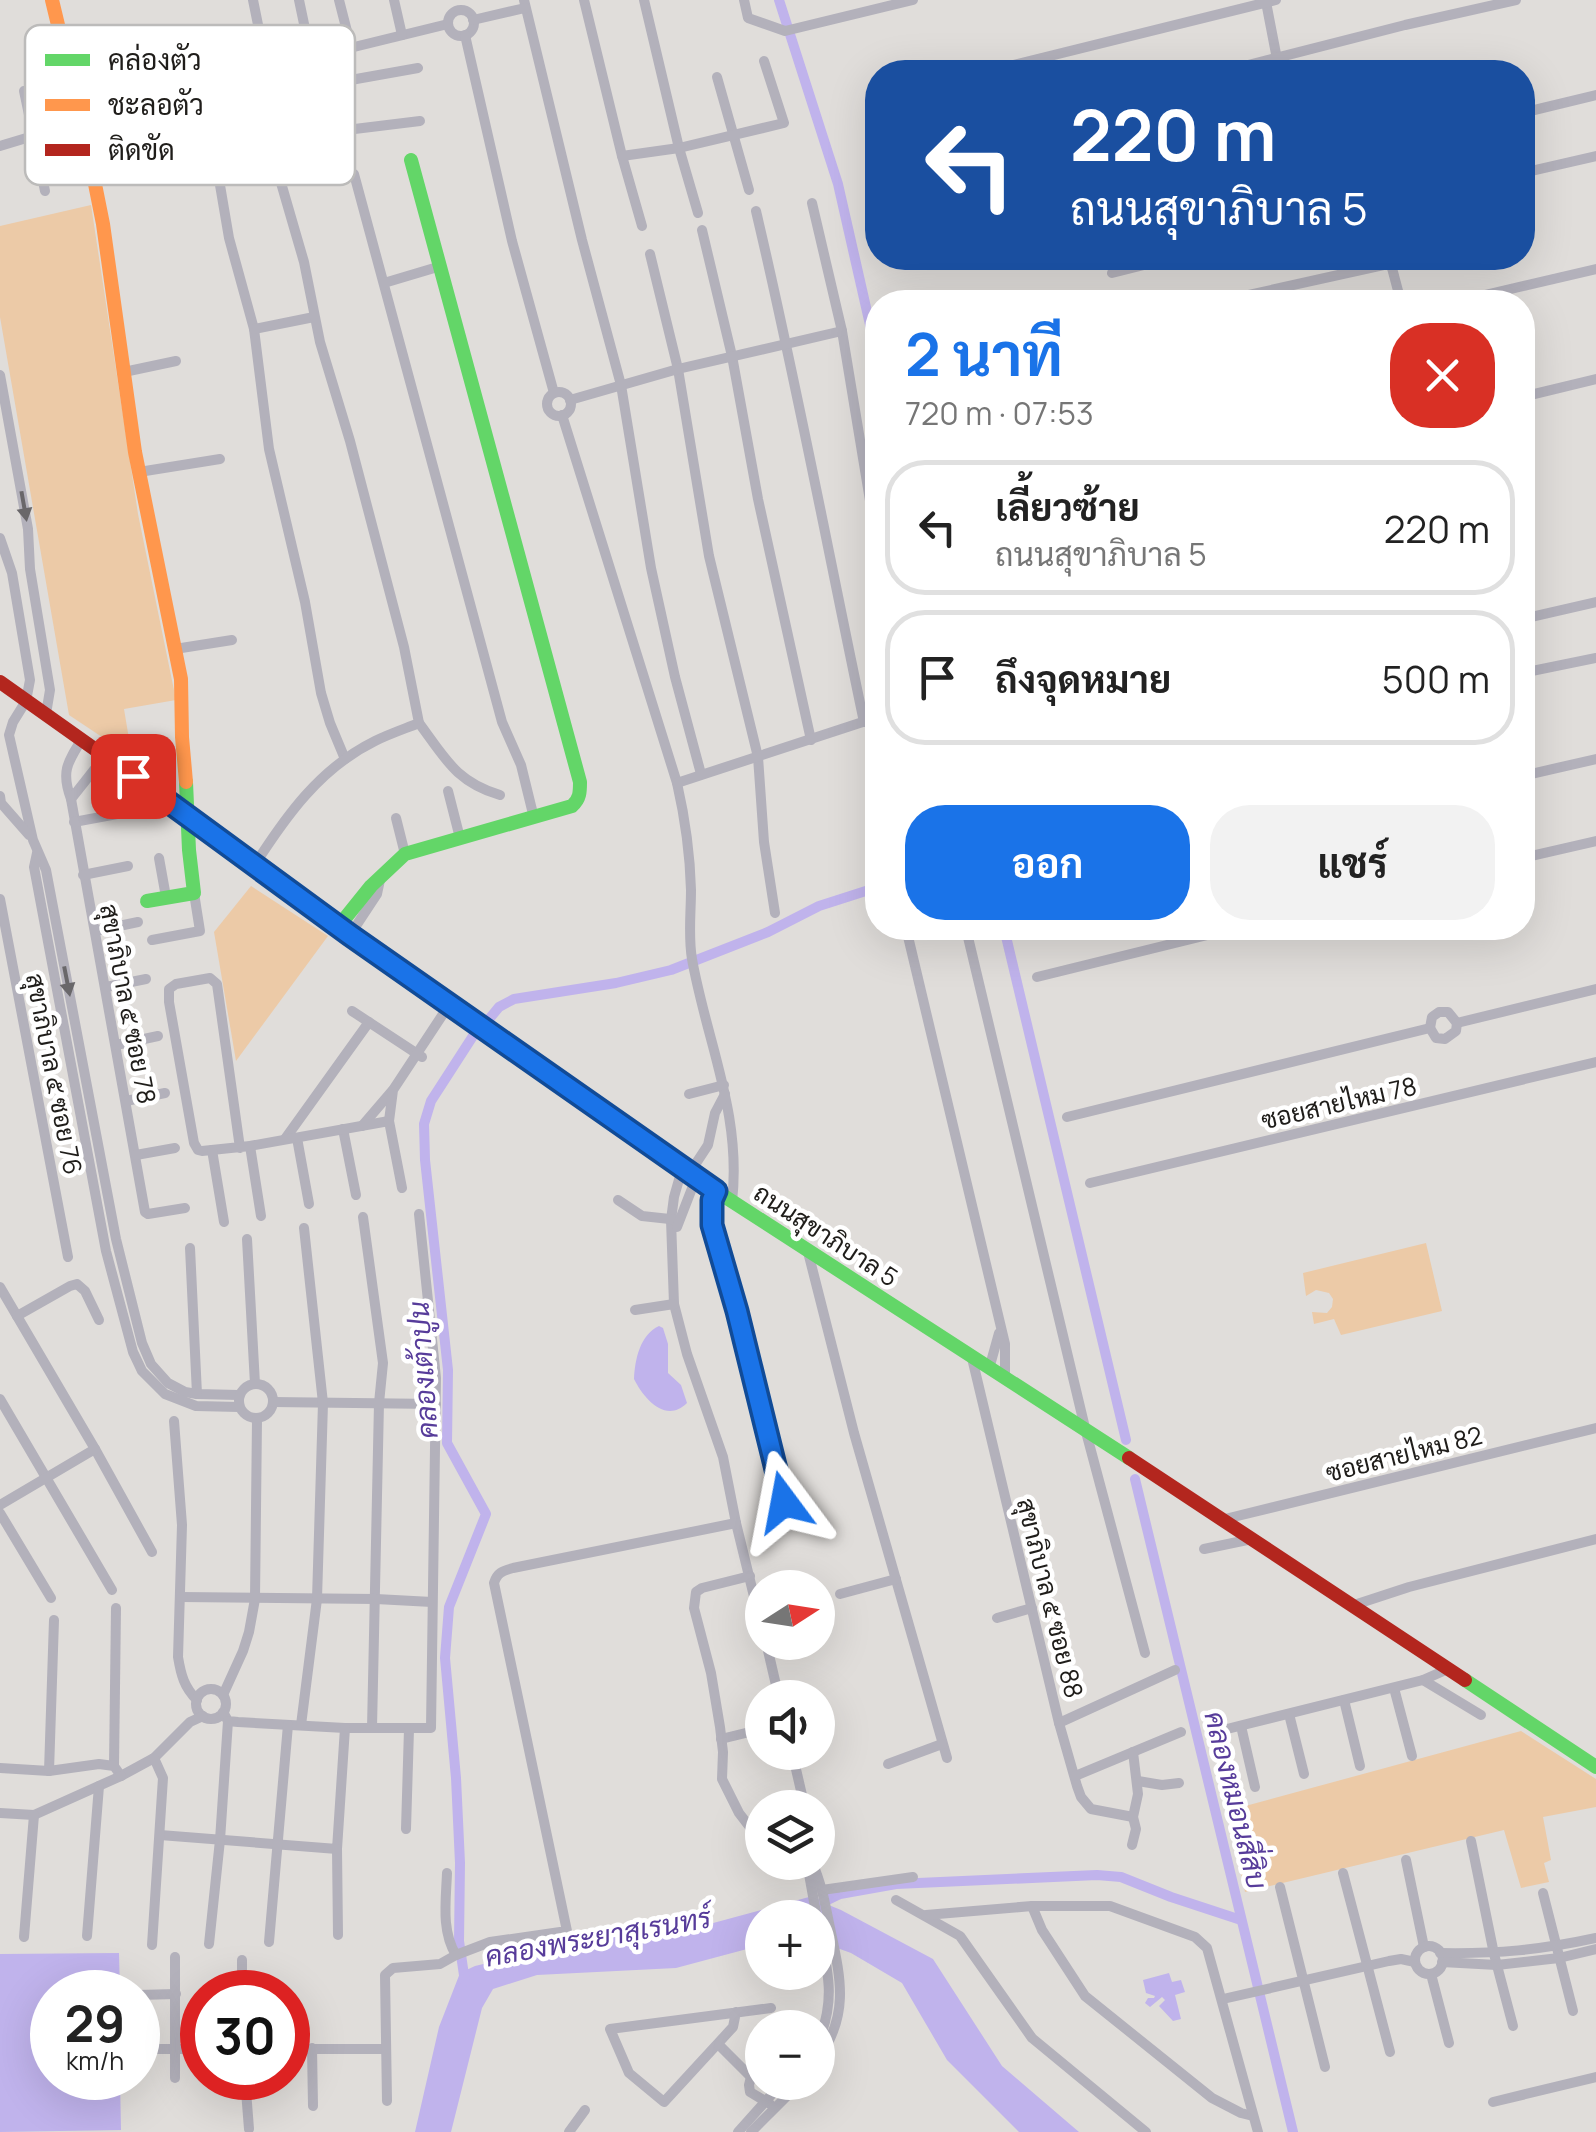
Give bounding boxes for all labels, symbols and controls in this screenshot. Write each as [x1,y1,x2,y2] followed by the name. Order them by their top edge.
[25,25,355,185] legend
[108,40,202,78] text: คล่องตัว
[108,85,204,123] text: ชะลอตัว
[1070,86,1276,182] text: 220 m
[905,100,1035,230] icon: left
[108,130,175,168] text: ติดขัด
[1070,177,1368,239] text: ถนนสุขาภิบาล 5
[905,312,1063,394] text: 2 นาที
[1390,323,1495,428] button: close
[905,391,1094,435] text: 720 m · 07:53
[995,480,1140,532] text: เลี้ยวซ้าย
[17,490,32,522] one-way arrow
[910,500,965,555] icon: left
[1384,502,1490,554] text: 220 m
[995,532,1207,576] text: ถนนสุขาภิบาล 5
[910,650,965,705] icon: arrive
[995,652,1171,704] text: ถึงจุดหมาย
[1382,652,1490,704] text: 500 m
[91,734,176,819] pin
[106,749,161,804] icon: arrive
[905,805,1190,920] button: ออก
[1210,805,1495,920] button: แชร์
[91,901,165,1107] street label: สุขาภิบาล ๕ ซอย 78
[60,965,75,997] one-way arrow
[17,970,91,1178] street label: สุขาภิบาล ๕ ซอย 76
[1258,1068,1420,1137] street label: ซอยสายไหม 78
[747,1175,905,1295] street label: ถนนสุขาภิบาล 5
[398,1300,448,1440] water label: คลองเต้าปูน
[1322,1417,1486,1490] street label: ซอยสายไหม 82
[732,1450,836,1554] position arrow
[1008,1494,1092,1702] street label: สุขาภิบาล ๕ ซอย 88
[745,1570,835,1660] north arrow
[745,1570,835,2100] map controls
[745,1680,835,1770] button: sound
[1197,1706,1281,1893] water label: คลองหมอนสี่สิบ
[745,1790,835,1880] button: layers
[482,1897,718,1977] water label: คลองพระยาสุเรนทร์
[745,1900,835,1990] button: +
[180,1970,310,2100] speed limit sign: 30
[65,1989,125,2057] text: 29
[745,2010,835,2100] button: −
[66,2043,124,2078] text: km/h

